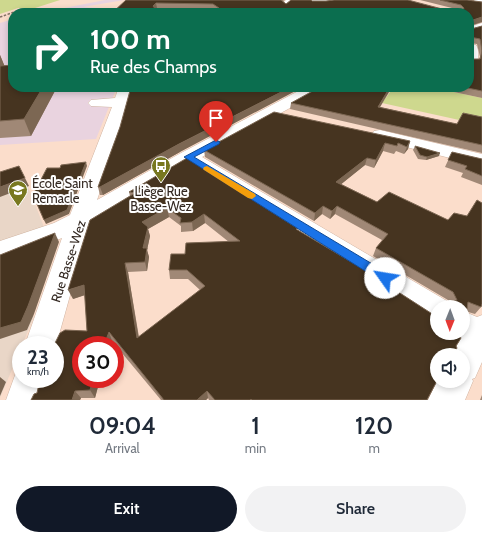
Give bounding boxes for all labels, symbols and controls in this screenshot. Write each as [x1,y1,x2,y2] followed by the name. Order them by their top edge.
[90,22,171,56] text: 100 m
[24,24,76,76] icon: right
[90,56,217,78] text: Rue des Champs
[199,101,233,142] pin
[205,107,227,129] icon: arrive
[150,155,172,183] bus stop icon: Liège Rue Basse-Wez
[32,174,93,206] place label: École Saint Remacle
[7,179,29,207] school or university icon: École Saint Remacle
[130,183,192,214] place label: Liège Rue Basse-Wez
[47,218,89,304] street label: Rue Basse-Wez
[364,257,406,299] position arrow
[430,300,470,340] north arrow
[430,300,470,388] map controls
[72,336,124,388] speed limit sign: 30
[27,345,49,369] text: 23
[430,348,470,388] button: sound
[27,365,49,378] text: km/h
[89,411,156,440] text: 09:04
[251,411,260,440] text: 1
[355,411,393,440] text: 120
[105,440,140,456] text: Arrival
[245,440,266,456] text: min
[368,440,380,456] text: m
[16,486,237,532] button: Exit
[245,486,466,532] button: Share

